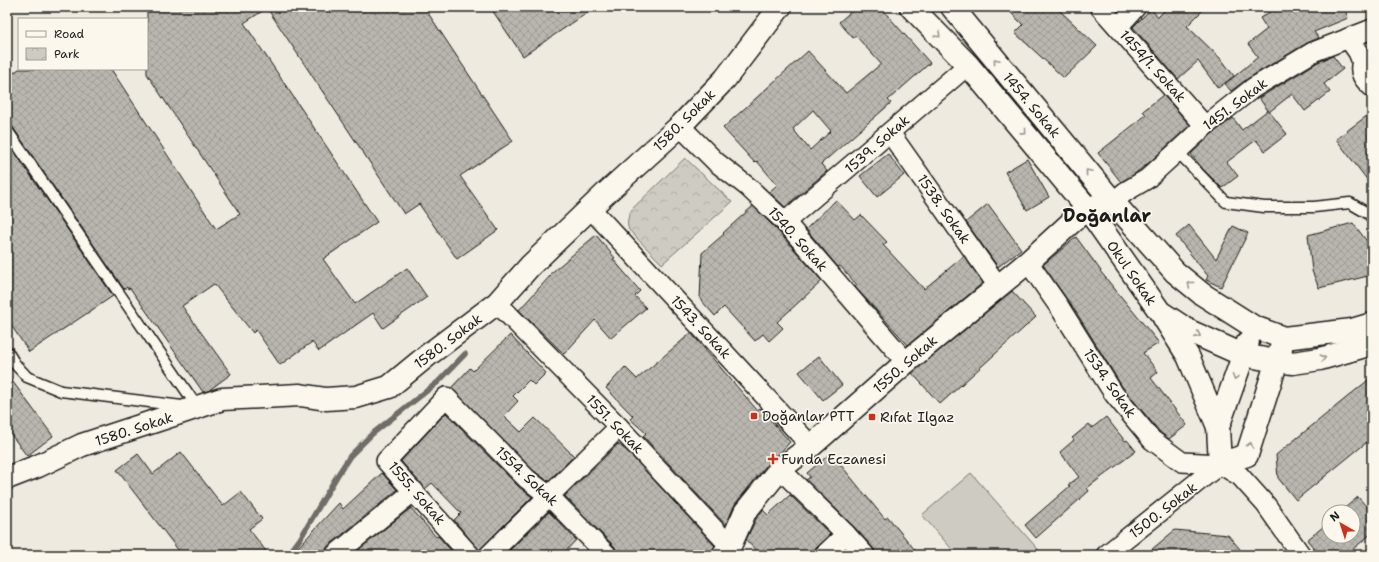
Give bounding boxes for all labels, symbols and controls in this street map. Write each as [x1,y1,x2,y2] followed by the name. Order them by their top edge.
[18,18,148,70] legend
[54,26,85,42] text: Road
[1116,26,1190,106] street label: 1454/1. Sokak
[934,30,941,38] one-way arrow
[54,46,80,62] text: Park
[994,58,1001,66] one-way arrow
[999,68,1065,142] street label: 1454. Sokak
[1199,74,1271,134] street label: 1451. Sokak
[649,85,719,155] street label: 1580. Sokak
[841,111,913,177] street label: 1539. Sokak
[1020,128,1027,135] one-way arrow
[1086,169,1093,177] one-way arrow
[913,171,975,247] street label: 1538. Sokak
[764,203,832,275] street label: 1540. Sokak
[1063,204,1151,228] district label: Doğanlar
[1103,237,1161,309] street label: Okul Sokak
[1187,282,1194,289] one-way arrow
[667,291,735,363] street label: 1543. Sokak
[410,309,486,373] street label: 1580. Sokak
[1194,330,1202,338] one-way arrow
[869,331,941,397] street label: 1550. Sokak
[1080,345,1140,421] street label: 1534. Sokak
[1319,354,1326,363] one-way arrow
[1231,373,1240,380] one-way arrow
[582,391,648,457] street label: 1551. Sokak
[762,407,855,425] place label: Doğanlar PTT
[93,408,175,450] street label: 1580. Sokak
[880,408,955,426] place label: Rıfat Ilgaz
[749,411,759,421] marker: Doğanlar PTT
[867,412,877,422] marker: Rıfat Ilgaz
[1245,441,1254,448] one-way arrow
[492,442,562,510] street label: 1554. Sokak
[781,450,886,468] place label: Funda Eczanesi
[768,454,778,464] marker: Funda Eczanesi
[384,457,450,529] street label: 1555. Sokak
[1125,478,1201,542] street label: 1500. Sokak
[1321,504,1361,544] north arrow
[1327,508,1343,525] text: N

